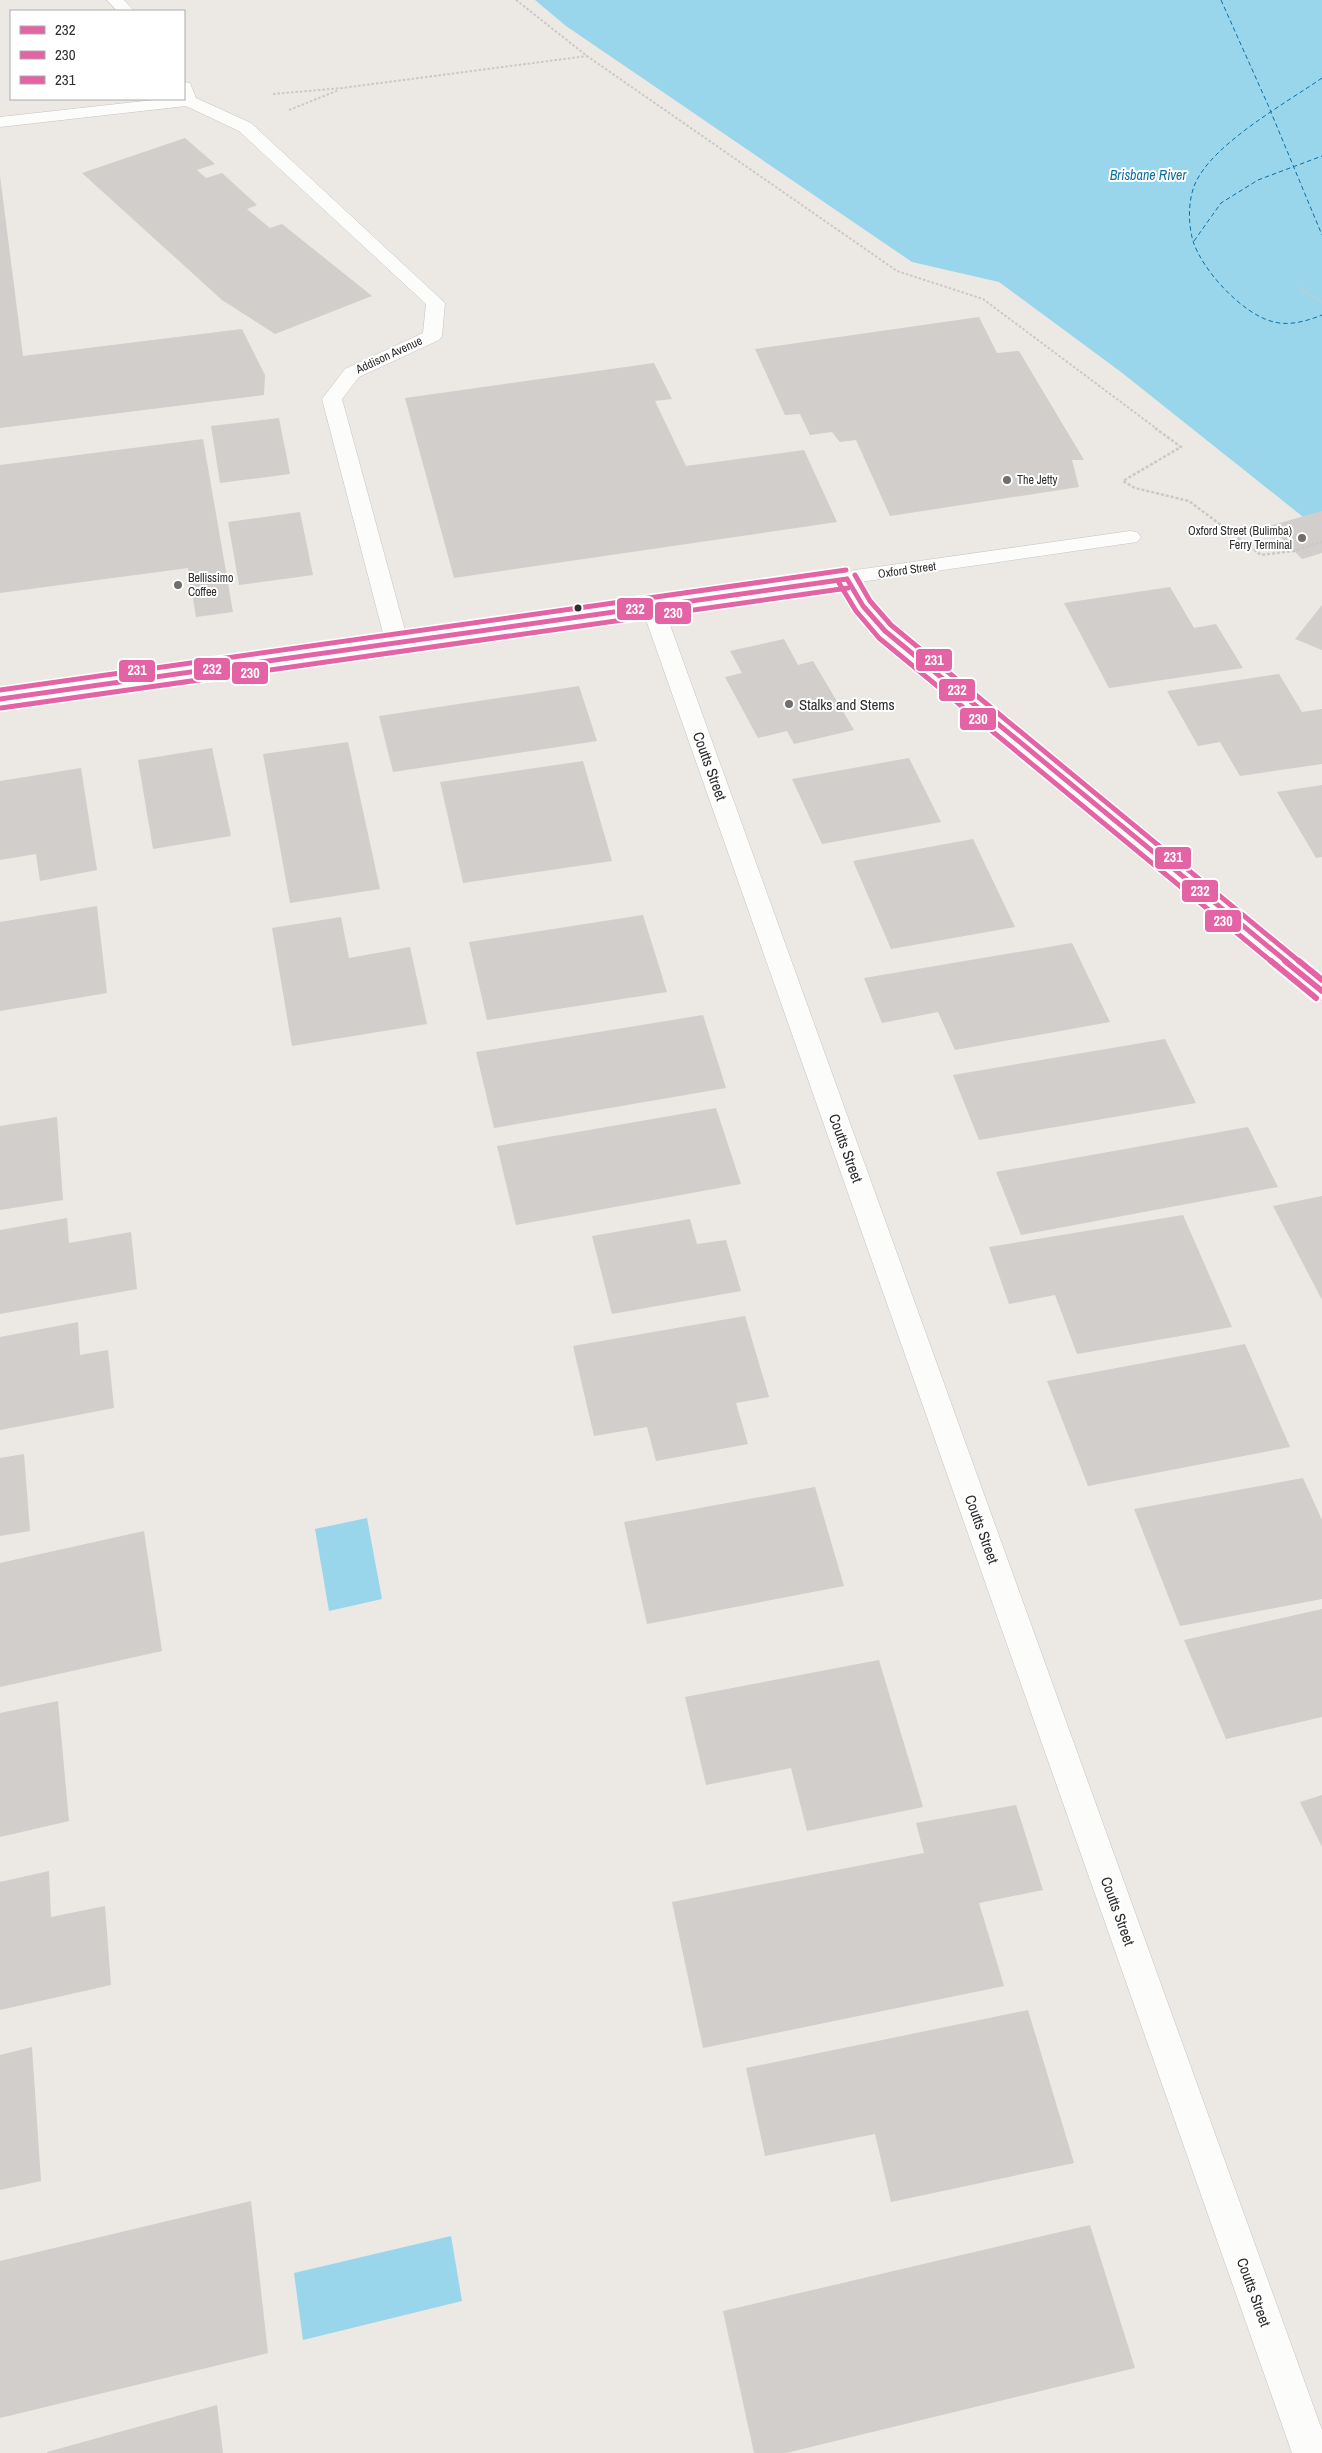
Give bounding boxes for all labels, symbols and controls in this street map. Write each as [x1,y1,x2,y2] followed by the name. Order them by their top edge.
[10,10,185,100] legend
[55,19,76,40] text: 232
[55,44,76,65] text: 230
[55,69,76,90] text: 231
[1110,166,1187,184] water label: Brisbane River
[352,333,425,378] street label: Addison Avenue
[1017,472,1058,488] place label: The Jetty
[1001,474,1013,486] marker: The Jetty
[1188,523,1292,553] place label: Oxford Street (Bulimba) Ferry Terminal
[1296,532,1308,544] marker: Oxford Street (Bulimba) Ferry Terminal
[877,558,937,582] street label: Oxford Street
[188,570,233,600] place label: Bellissimo Coffee
[172,579,184,591] marker: Bellissimo Coffee
[616,597,654,621] line badge: 232
[625,600,645,618] text: 232
[654,601,692,625] line badge: 230
[573,603,583,613] unlabelled marker
[663,604,683,622] text: 230
[915,648,953,672] line badge: 231
[924,651,944,669] text: 231
[193,657,231,681] line badge: 232
[118,659,156,683] line badge: 231
[202,660,222,678] text: 232
[127,661,147,679] text: 231
[231,661,269,685] line badge: 230
[240,664,260,682] text: 230
[938,678,976,702] line badge: 232
[947,681,967,699] text: 232
[799,694,895,715] place label: Stalks and Stems
[783,698,795,710] marker: Stalks and Stems
[959,707,997,731] line badge: 230
[968,710,988,728] text: 230
[688,729,732,804] street label: Coutts Street
[1154,846,1192,870] line badge: 231
[1163,848,1183,866] text: 231
[1181,879,1219,903] line badge: 232
[1190,882,1210,900] text: 232
[1204,909,1242,933] line badge: 230
[1213,912,1233,930] text: 230
[824,1111,868,1186] street label: Coutts Street
[960,1492,1004,1567] street label: Coutts Street
[1096,1874,1140,1949] street label: Coutts Street
[1232,2255,1276,2330] street label: Coutts Street

